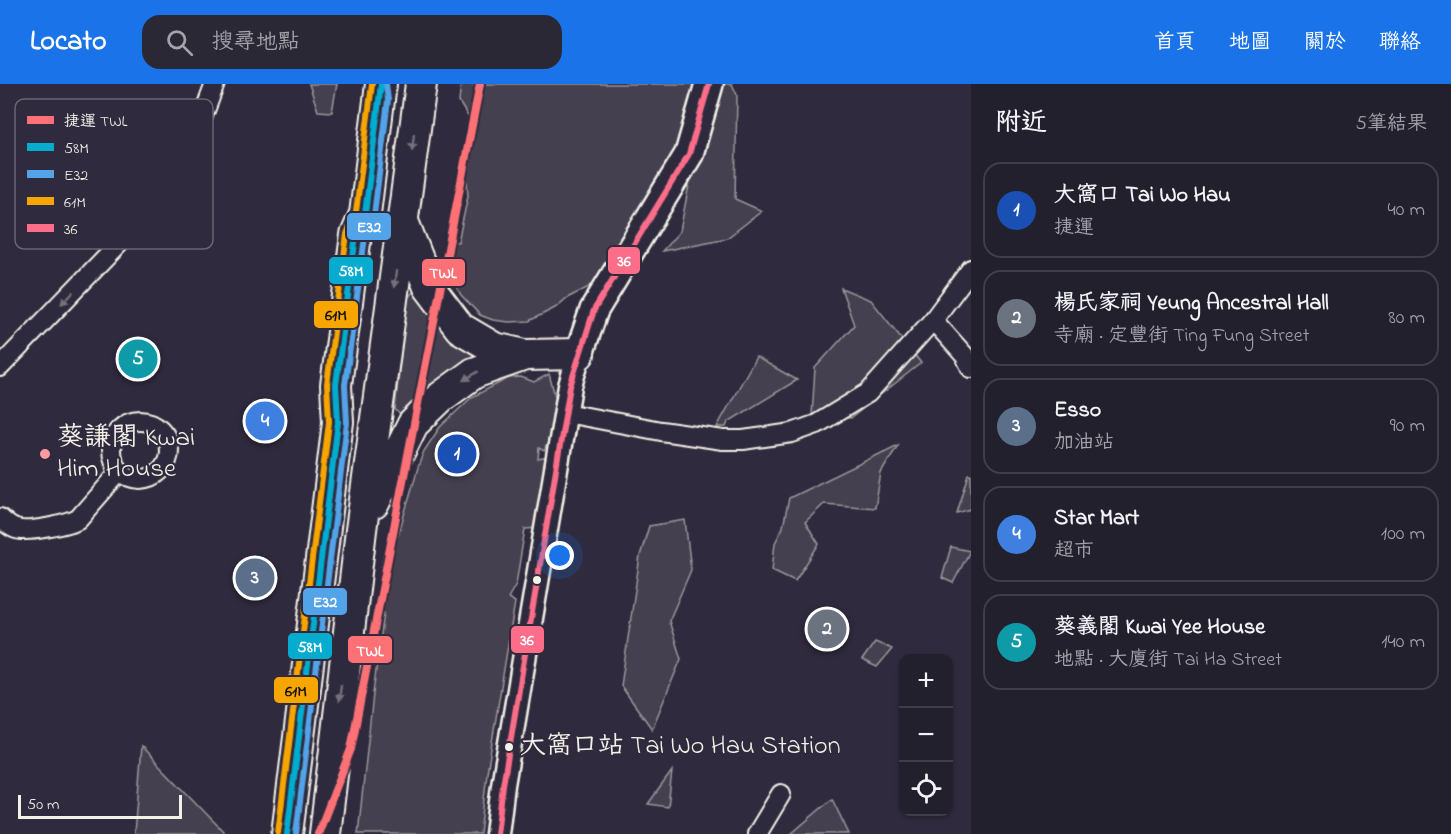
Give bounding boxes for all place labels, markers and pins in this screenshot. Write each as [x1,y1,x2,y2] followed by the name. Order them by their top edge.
[118,336,158,382] pin: 5
[246,398,284,444] pin: 4
[57,419,195,489] place label: 葵謙閣 Kwai Him House
[438,432,476,476] pin: 1
[38,447,52,461] marker: 葵謙閣 Kwai Him House
[236,556,274,600] pin: 3
[531,574,543,586] unlabelled marker
[808,606,846,652] pin: 2
[520,728,840,766] place label: 大窩口站 Tai Wo Hau Station
[503,741,515,753] marker: 大窩口站 Tai Wo Hau Station

